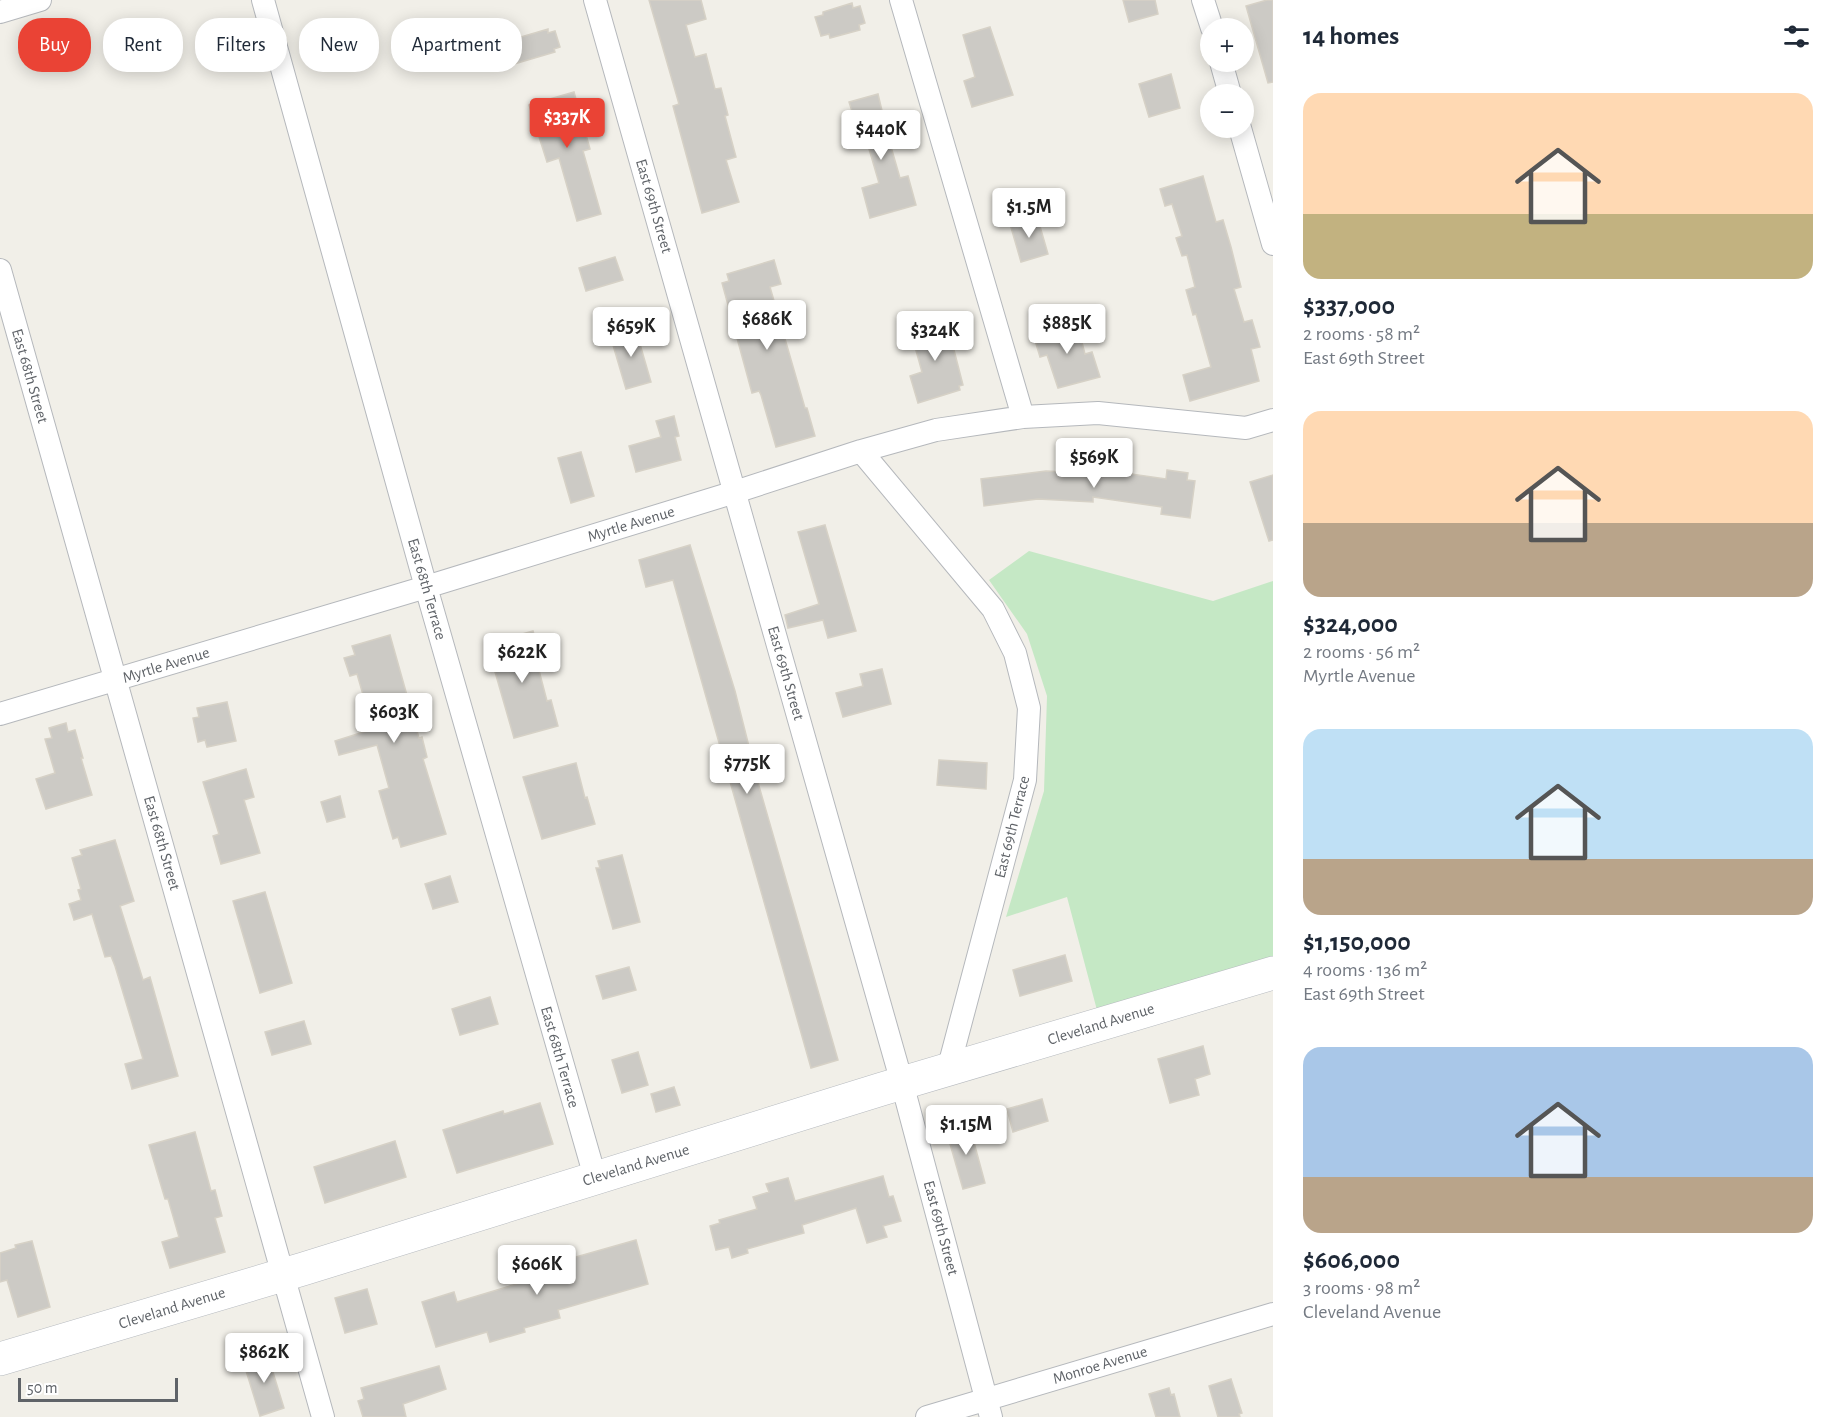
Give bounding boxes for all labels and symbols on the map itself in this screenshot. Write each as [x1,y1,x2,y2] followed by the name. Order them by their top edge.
[525,98,609,149] pin: $337K
[839,110,923,161] pin: $440K
[633,157,675,255] street label: East 69th Street
[987,188,1071,239] pin: $1.5M
[725,300,809,351] pin: $686K
[1025,304,1109,355] pin: $885K
[589,307,673,358] pin: $659K
[893,311,977,362] pin: $324K
[9,327,51,425] street label: East 68th Street
[1052,438,1136,489] pin: $569K
[586,503,677,546] street label: Myrtle Avenue
[405,536,449,642] street label: East 68th Terrace
[765,624,807,722] street label: East 69th Street
[480,633,564,684] pin: $622K
[121,644,212,687] street label: Myrtle Avenue
[352,693,436,744] pin: $603K
[705,744,789,795] pin: $775K
[992,774,1032,880] street label: East 69th Terrace
[141,794,183,892] street label: East 68th Street
[1046,1000,1156,1048] street label: Cleveland Avenue
[538,1004,582,1110] street label: East 68th Terrace
[917,1105,1015,1156] pin: $1.15M
[581,1141,691,1189] street label: Cleveland Avenue
[921,1179,961,1277] street label: East 69th Street
[495,1245,579,1296] pin: $606K
[117,1284,227,1332] street label: Cleveland Avenue
[222,1333,306,1384] pin: $862K
[1051,1343,1149,1387] street label: Monroe Avenue
[18,1375,178,1402] scale bar

